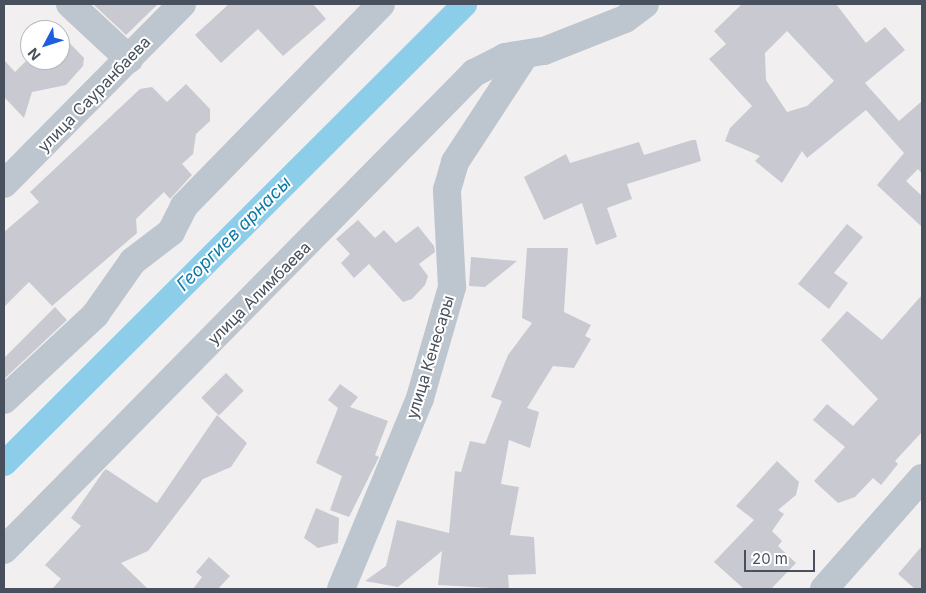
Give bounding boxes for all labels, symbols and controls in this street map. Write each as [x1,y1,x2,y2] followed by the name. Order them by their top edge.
[20,20,70,70] north arrow
[34,32,154,156] street label: улица Сауранбаева
[24,45,44,64] text: N
[172,172,296,296] water label: Георгиев арнасы
[203,237,315,349] street label: улица Алимбаева
[402,293,458,421] street label: улица Кенесары
[746,540,817,572] scale bar
[752,549,788,568] text: 20 m

